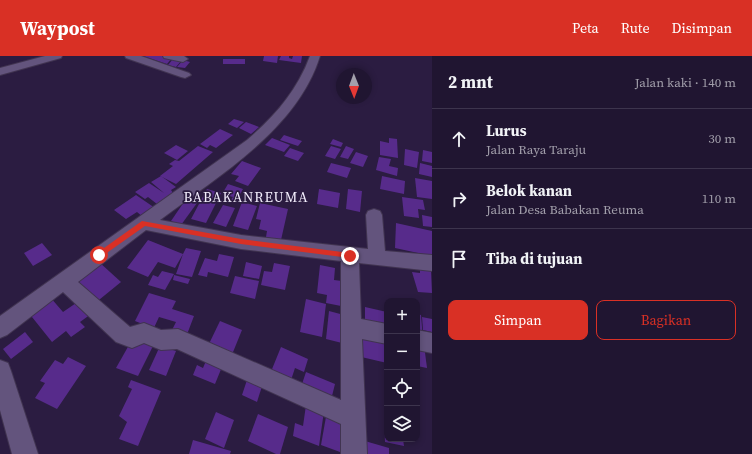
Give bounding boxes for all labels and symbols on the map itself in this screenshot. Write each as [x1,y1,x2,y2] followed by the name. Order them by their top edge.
[336,68,372,104] north arrow
[183,187,309,207] district label: BABAKANREUMA
[90,246,108,264] route start
[341,247,359,265] route end

